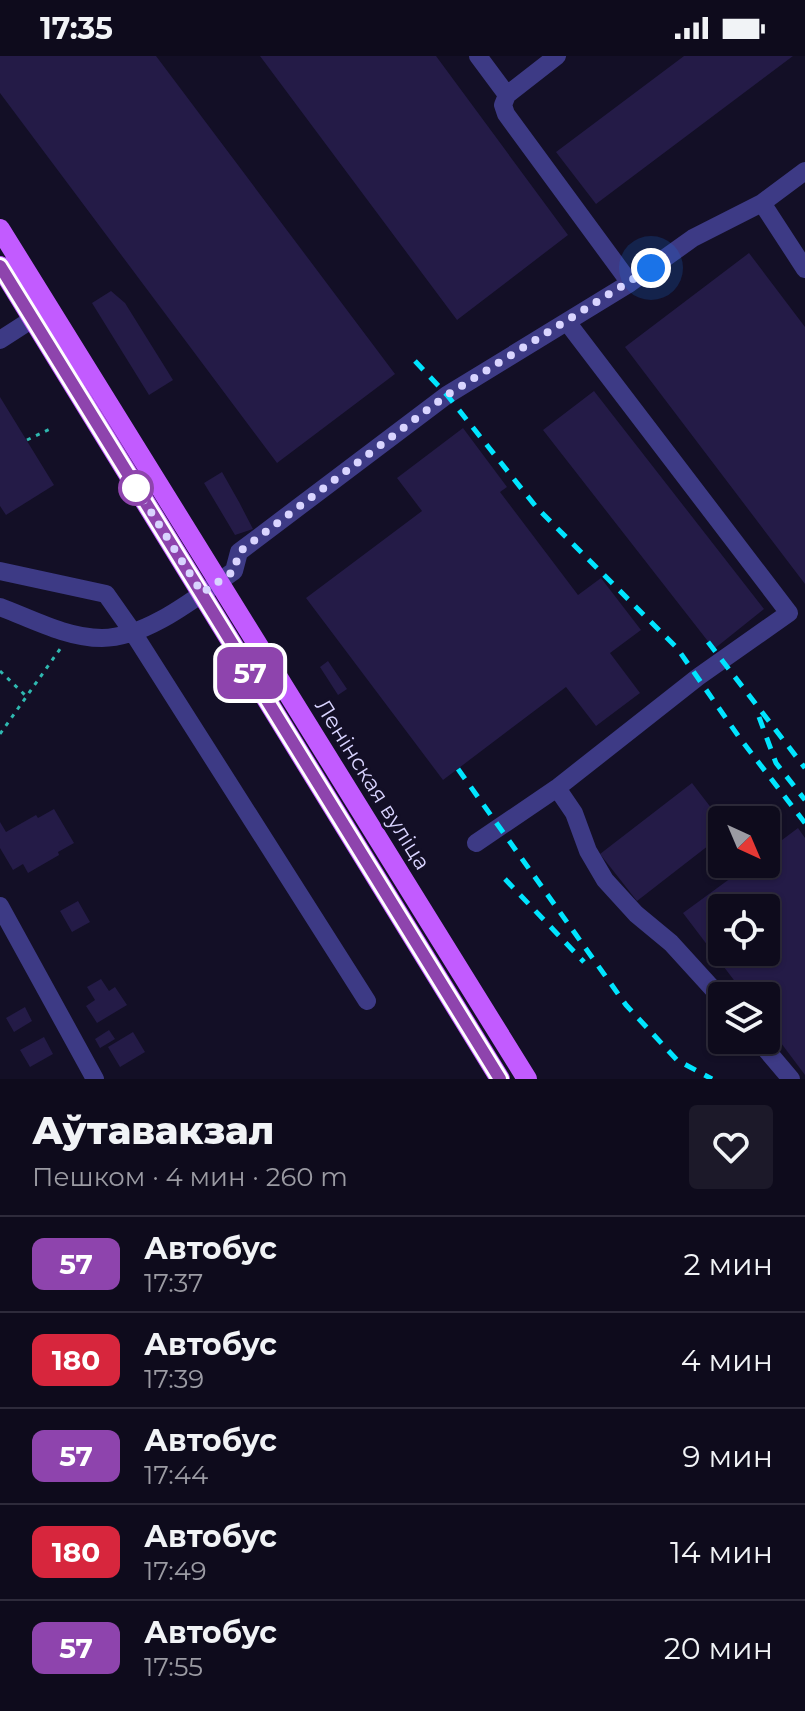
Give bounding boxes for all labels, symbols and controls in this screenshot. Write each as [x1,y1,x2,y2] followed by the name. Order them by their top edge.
[40,10,113,47] text: 17:35
[631,248,671,288] your location
[119,471,153,505] unlabelled marker
[214,647,286,699] line badge: 57
[233,656,267,690] text: 57
[309,694,436,875] street label: Ленінская вуліца
[708,806,780,878] north arrow
[708,806,780,1054] map controls
[708,894,780,966] button: locate
[708,982,780,1054] button: layers
[689,1105,773,1189] button: heart
[32,1107,274,1154] text: Аўтавакзал
[32,1161,348,1193] text: Пешком · 4 мин · 260 m
[144,1230,277,1267] text: Автобус
[684,1246,773,1283] text: 2 мин
[59,1247,93,1281] text: 57
[144,1267,203,1299] text: 17:37
[144,1326,277,1363] text: Автобус
[681,1342,773,1379] text: 4 мин
[52,1343,100,1377] text: 180
[144,1363,204,1395] text: 17:39
[144,1422,277,1459] text: Автобус
[682,1438,773,1475] text: 9 мин
[59,1439,93,1473] text: 57
[144,1459,208,1491] text: 17:44
[144,1518,277,1555] text: Автобус
[670,1534,773,1571] text: 14 мин
[52,1535,100,1569] text: 180
[144,1555,207,1587] text: 17:49
[144,1614,277,1651] text: Автобус
[664,1630,773,1667] text: 20 мин
[59,1631,93,1665] text: 57
[144,1651,203,1683] text: 17:55

